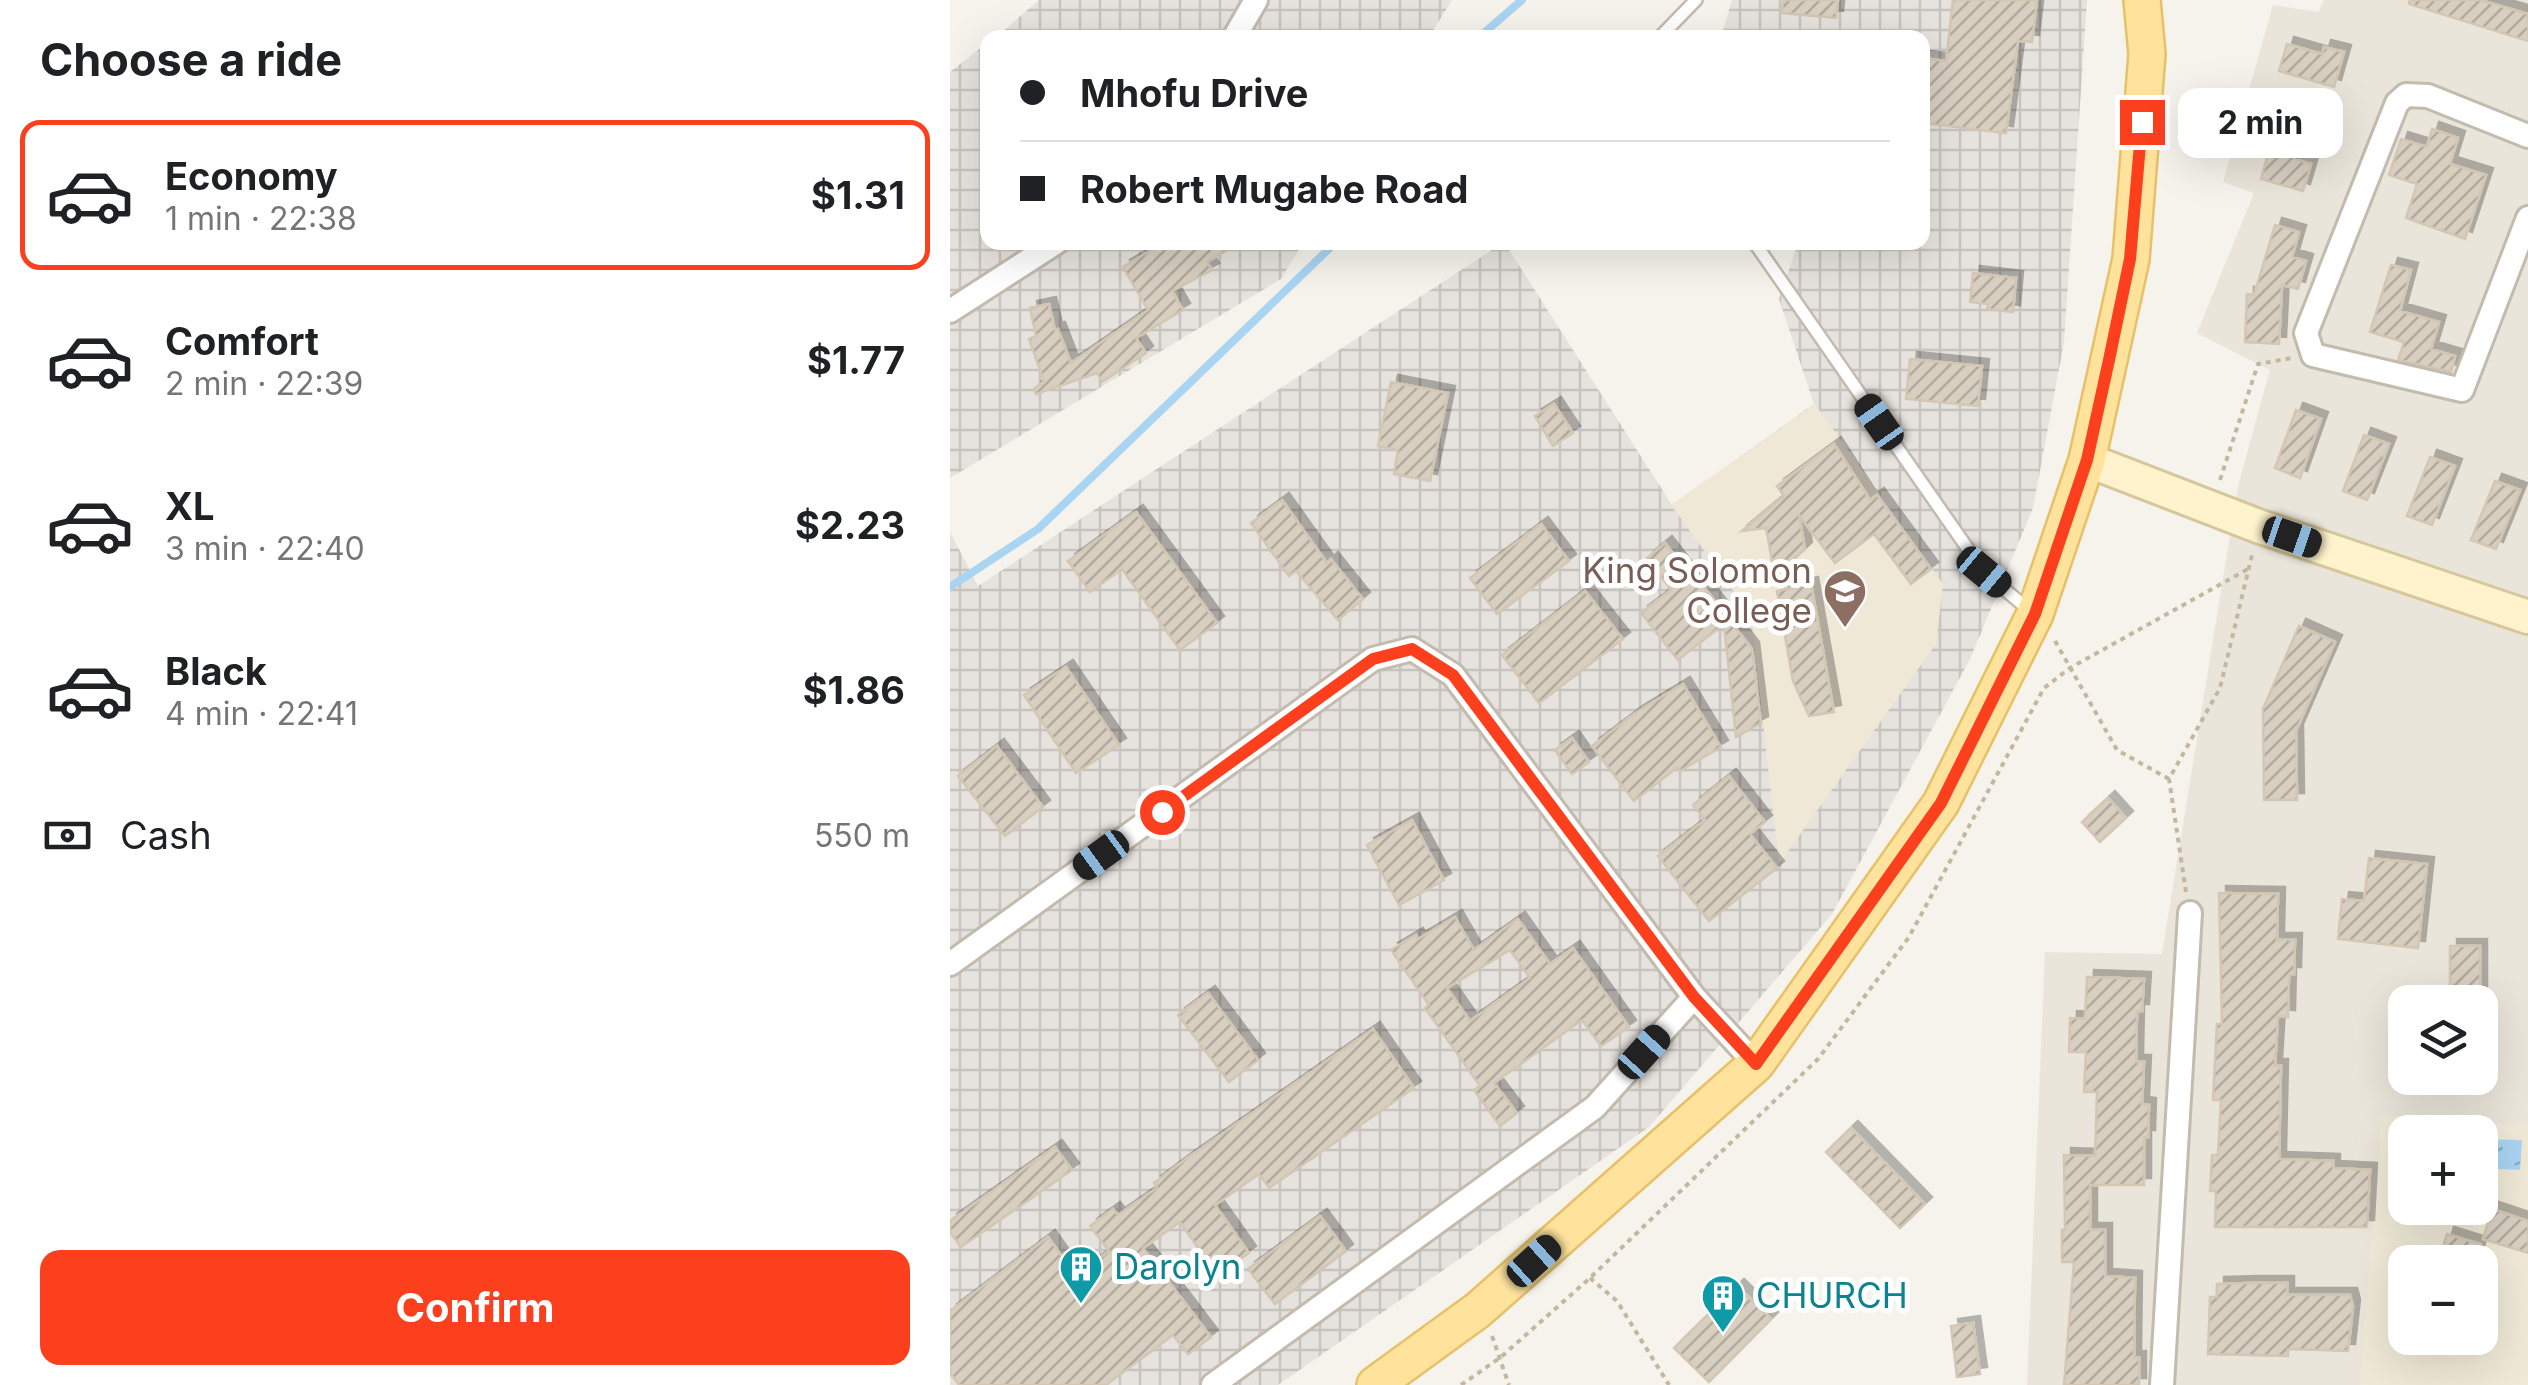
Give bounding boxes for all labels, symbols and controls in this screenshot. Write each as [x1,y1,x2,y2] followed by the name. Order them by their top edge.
[40,32,342,87] text: Choose a ride
[1080,70,1308,116] text: Mhofu Drive
[2177,87,2342,157] callout: 2 min
[2120,100,2165,145] route end
[2218,103,2303,142] text: 2 min
[45,150,135,240] icon: car
[165,153,338,199] text: Economy
[1080,166,1468,212] text: Robert Mugabe Road
[811,172,905,218] text: $1.31
[165,199,357,238] text: 1 min · 22:38
[45,315,135,405] icon: car
[165,318,319,364] text: Comfort
[807,337,905,383] text: $1.77
[165,364,363,403] text: 2 min · 22:39
[1850,389,1908,455] car
[45,480,135,570] icon: car
[165,483,215,529] text: XL
[795,502,905,548] text: $2.23
[2259,513,2325,561] car
[165,529,365,568] text: 3 min · 22:40
[1951,541,2017,603] car
[1582,549,1812,631] place label: King Solomon College
[1822,568,1868,629] school or university icon: King Solomon College
[45,645,135,735] icon: car
[165,648,267,694] text: Black
[803,667,905,713] text: $1.86
[165,694,358,733] text: 4 min · 22:41
[1140,790,1185,835] route start
[40,808,95,863] icon: cash
[120,812,212,858] text: Cash
[814,816,910,855] text: 550 m
[1068,825,1134,885] car
[2388,985,2498,1355] map controls
[2388,985,2498,1095] button: layers
[1613,1020,1675,1084] car
[2388,1115,2498,1225] button: +
[1502,1230,1566,1292] car
[1058,1244,1104,1305] building icon: Darolyn
[1114,1245,1242,1287] place label: Darolyn
[2388,1245,2498,1355] button: −
[40,1250,910,1365] button: Confirm
[1700,1273,1746,1334] building icon: CHURCH
[1756,1274,1908,1316] place label: CHURCH

